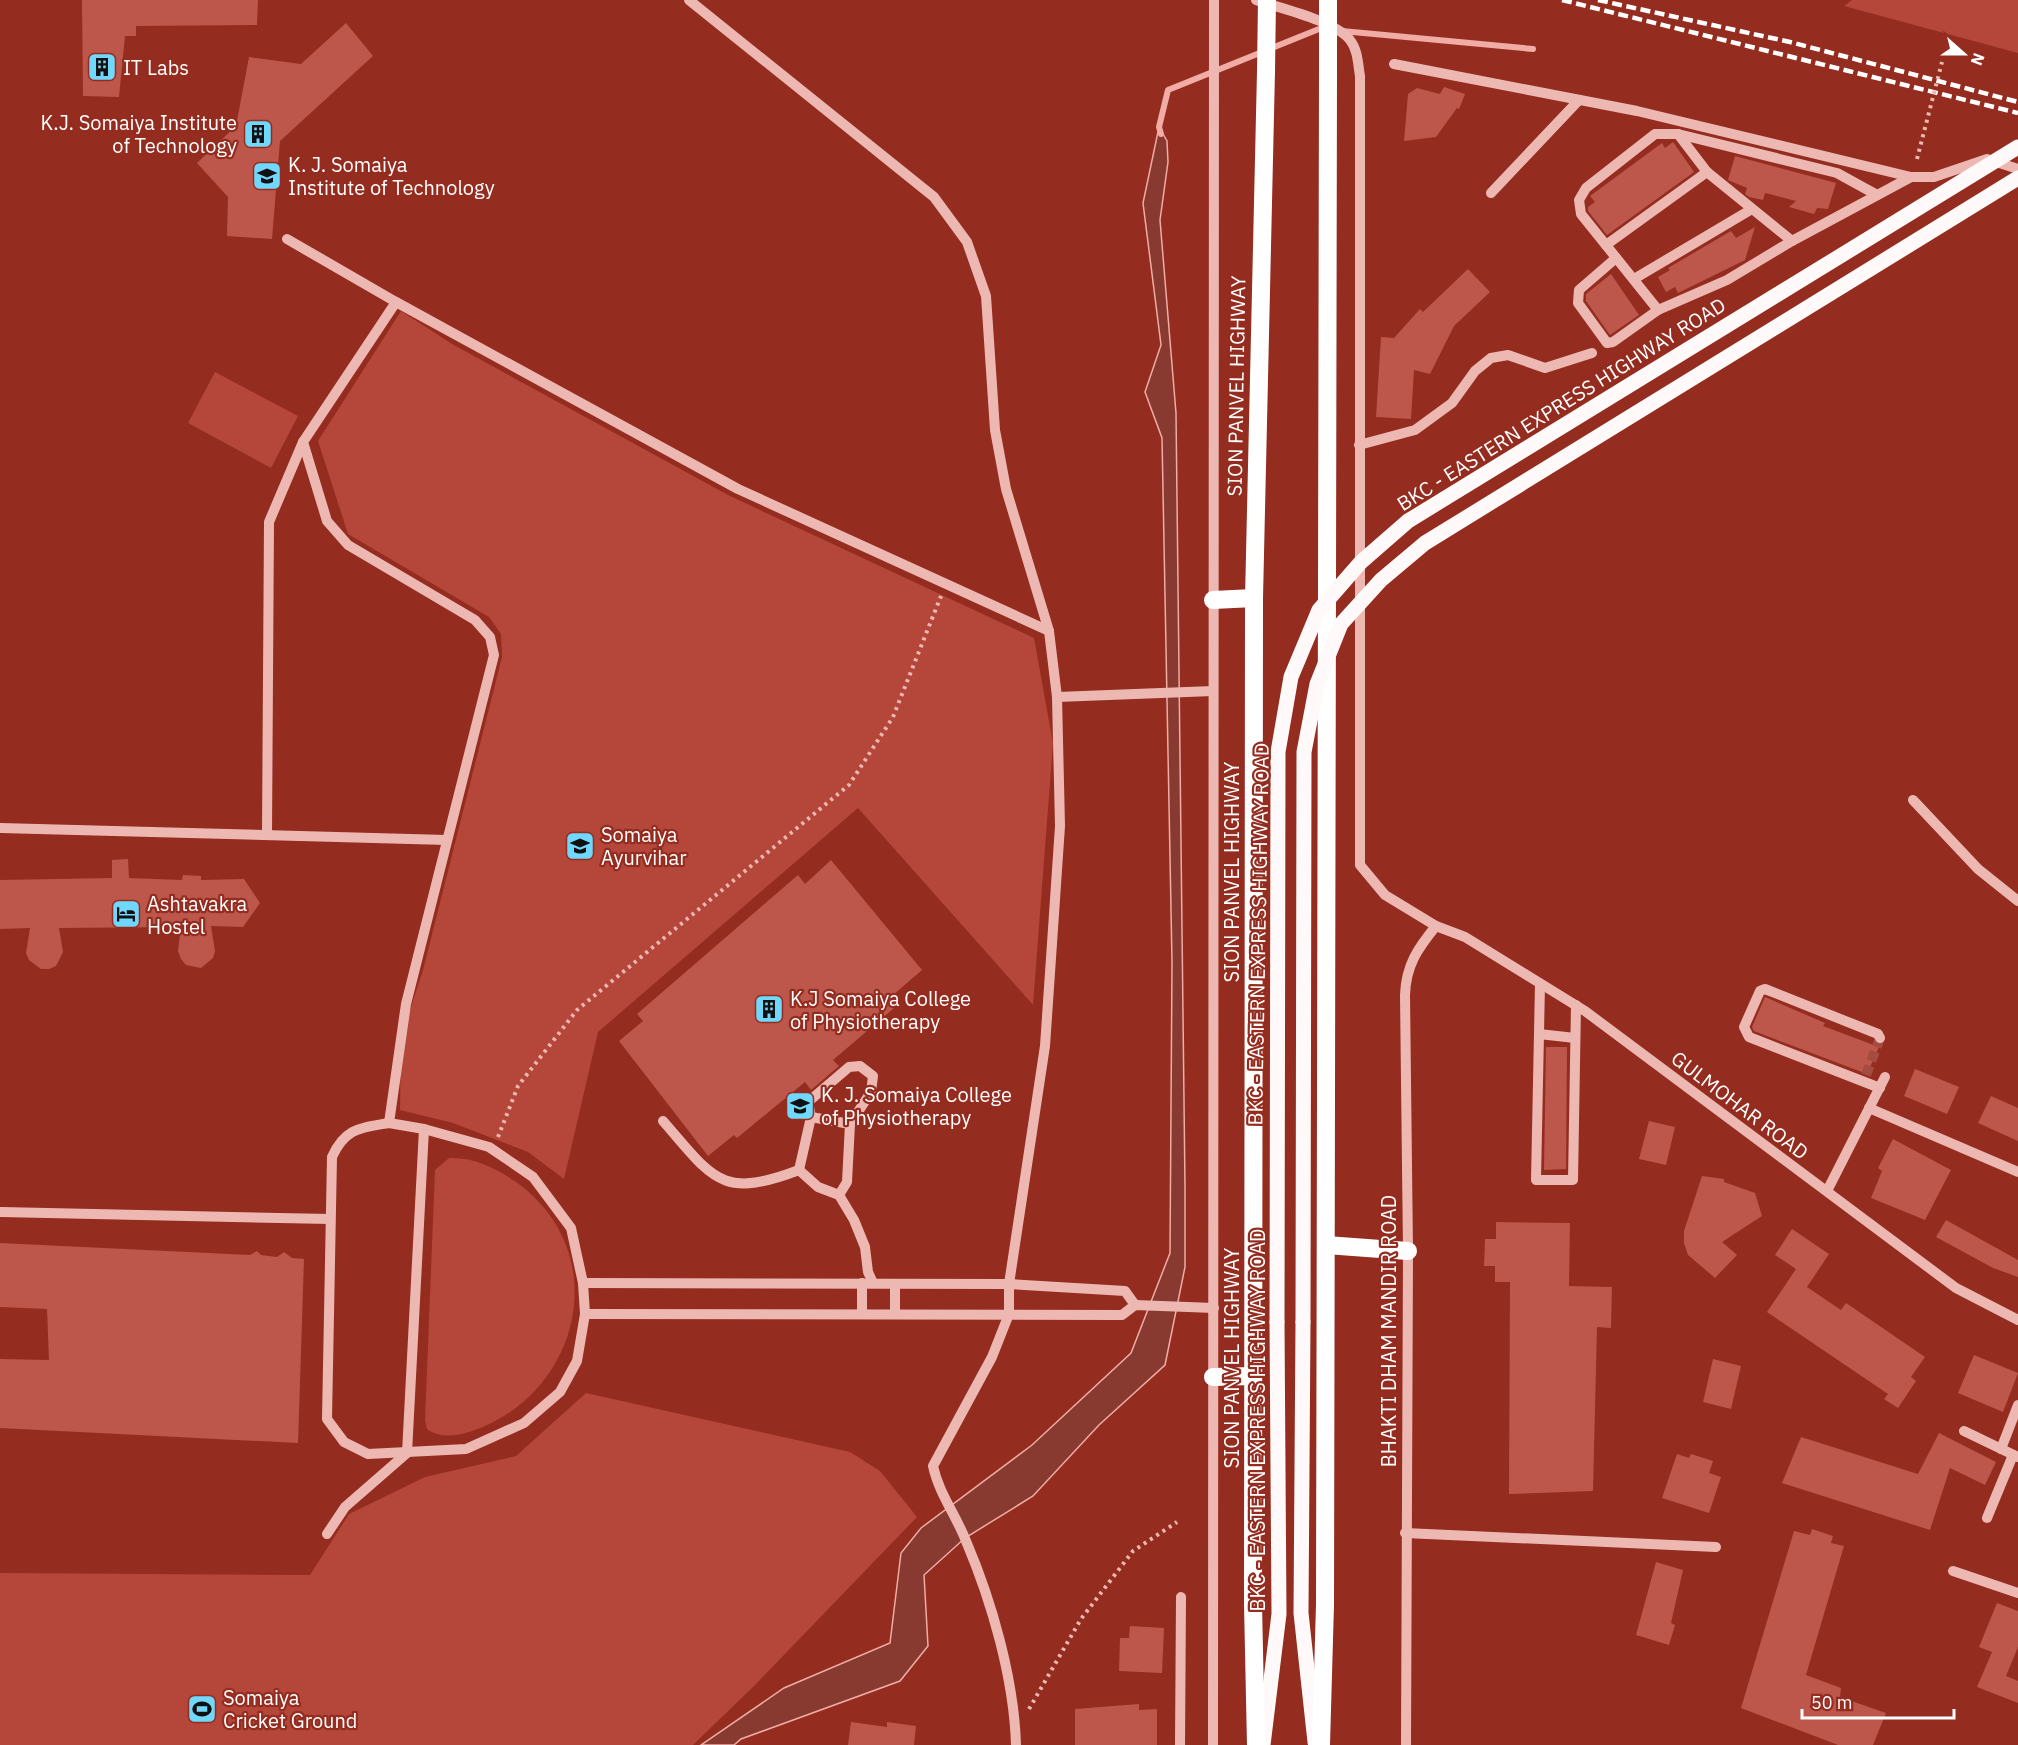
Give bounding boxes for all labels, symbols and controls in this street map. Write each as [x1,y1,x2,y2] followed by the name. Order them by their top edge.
[1934,24,1994,84] north arrow
[1967,50,1989,68] text: N
[86,51,118,83] building icon: IT Labs
[123,54,189,81] place label: IT Labs
[40,109,237,159] place label: K.J. Somaiya Institute of Technology
[242,118,274,150] building icon: K.J. Somaiya Institute of Technology
[288,151,495,201] place label: K. J. Somaiya Institute of Technology
[251,160,283,192] school or university icon: K. J. Somaiya Institute of Technology
[1221,275,1251,497] street label: SION PANVEL HIGHWAY
[1391,291,1731,517] street label: BKC - EASTERN EXPRESS HIGHWAY ROAD
[1241,742,1275,1126] street label: BKC - EASTERN EXPRESS HIGHWAY ROAD
[1218,761,1245,982] street label: SION PANVEL HIGHWAY
[601,821,687,871] place label: Somaiya Ayurvihar
[564,830,596,862] school or university icon: Somaiya Ayurvihar
[147,890,248,940] place label: Ashtavakra Hostel
[110,898,142,930] hotel icon: Ashtavakra Hostel
[790,985,971,1035] place label: K.J Somaiya College of Physiotherapy
[753,993,785,1025] building icon: K.J Somaiya College of Physiotherapy
[1666,1045,1814,1165] street label: GULMOHAR ROAD
[821,1081,1012,1131] place label: K. J. Somaiya College of Physiotherapy
[784,1090,816,1122] school or university icon: K. J. Somaiya College of Physiotherapy
[1375,1195,1402,1467] street label: BHAKTI DHAM MANDIR ROAD
[1244,1229,1271,1611] street label: BKC - EASTERN EXPRESS HIGHWAY ROAD
[1218,1247,1245,1468] street label: SION PANVEL HIGHWAY
[1802,1682,1954,1720] scale bar
[223,1684,357,1734] place label: Somaiya Cricket Ground
[1811,1691,1853,1714] text: 50 m
[186,1693,218,1725] sports icon: Somaiya Cricket Ground

